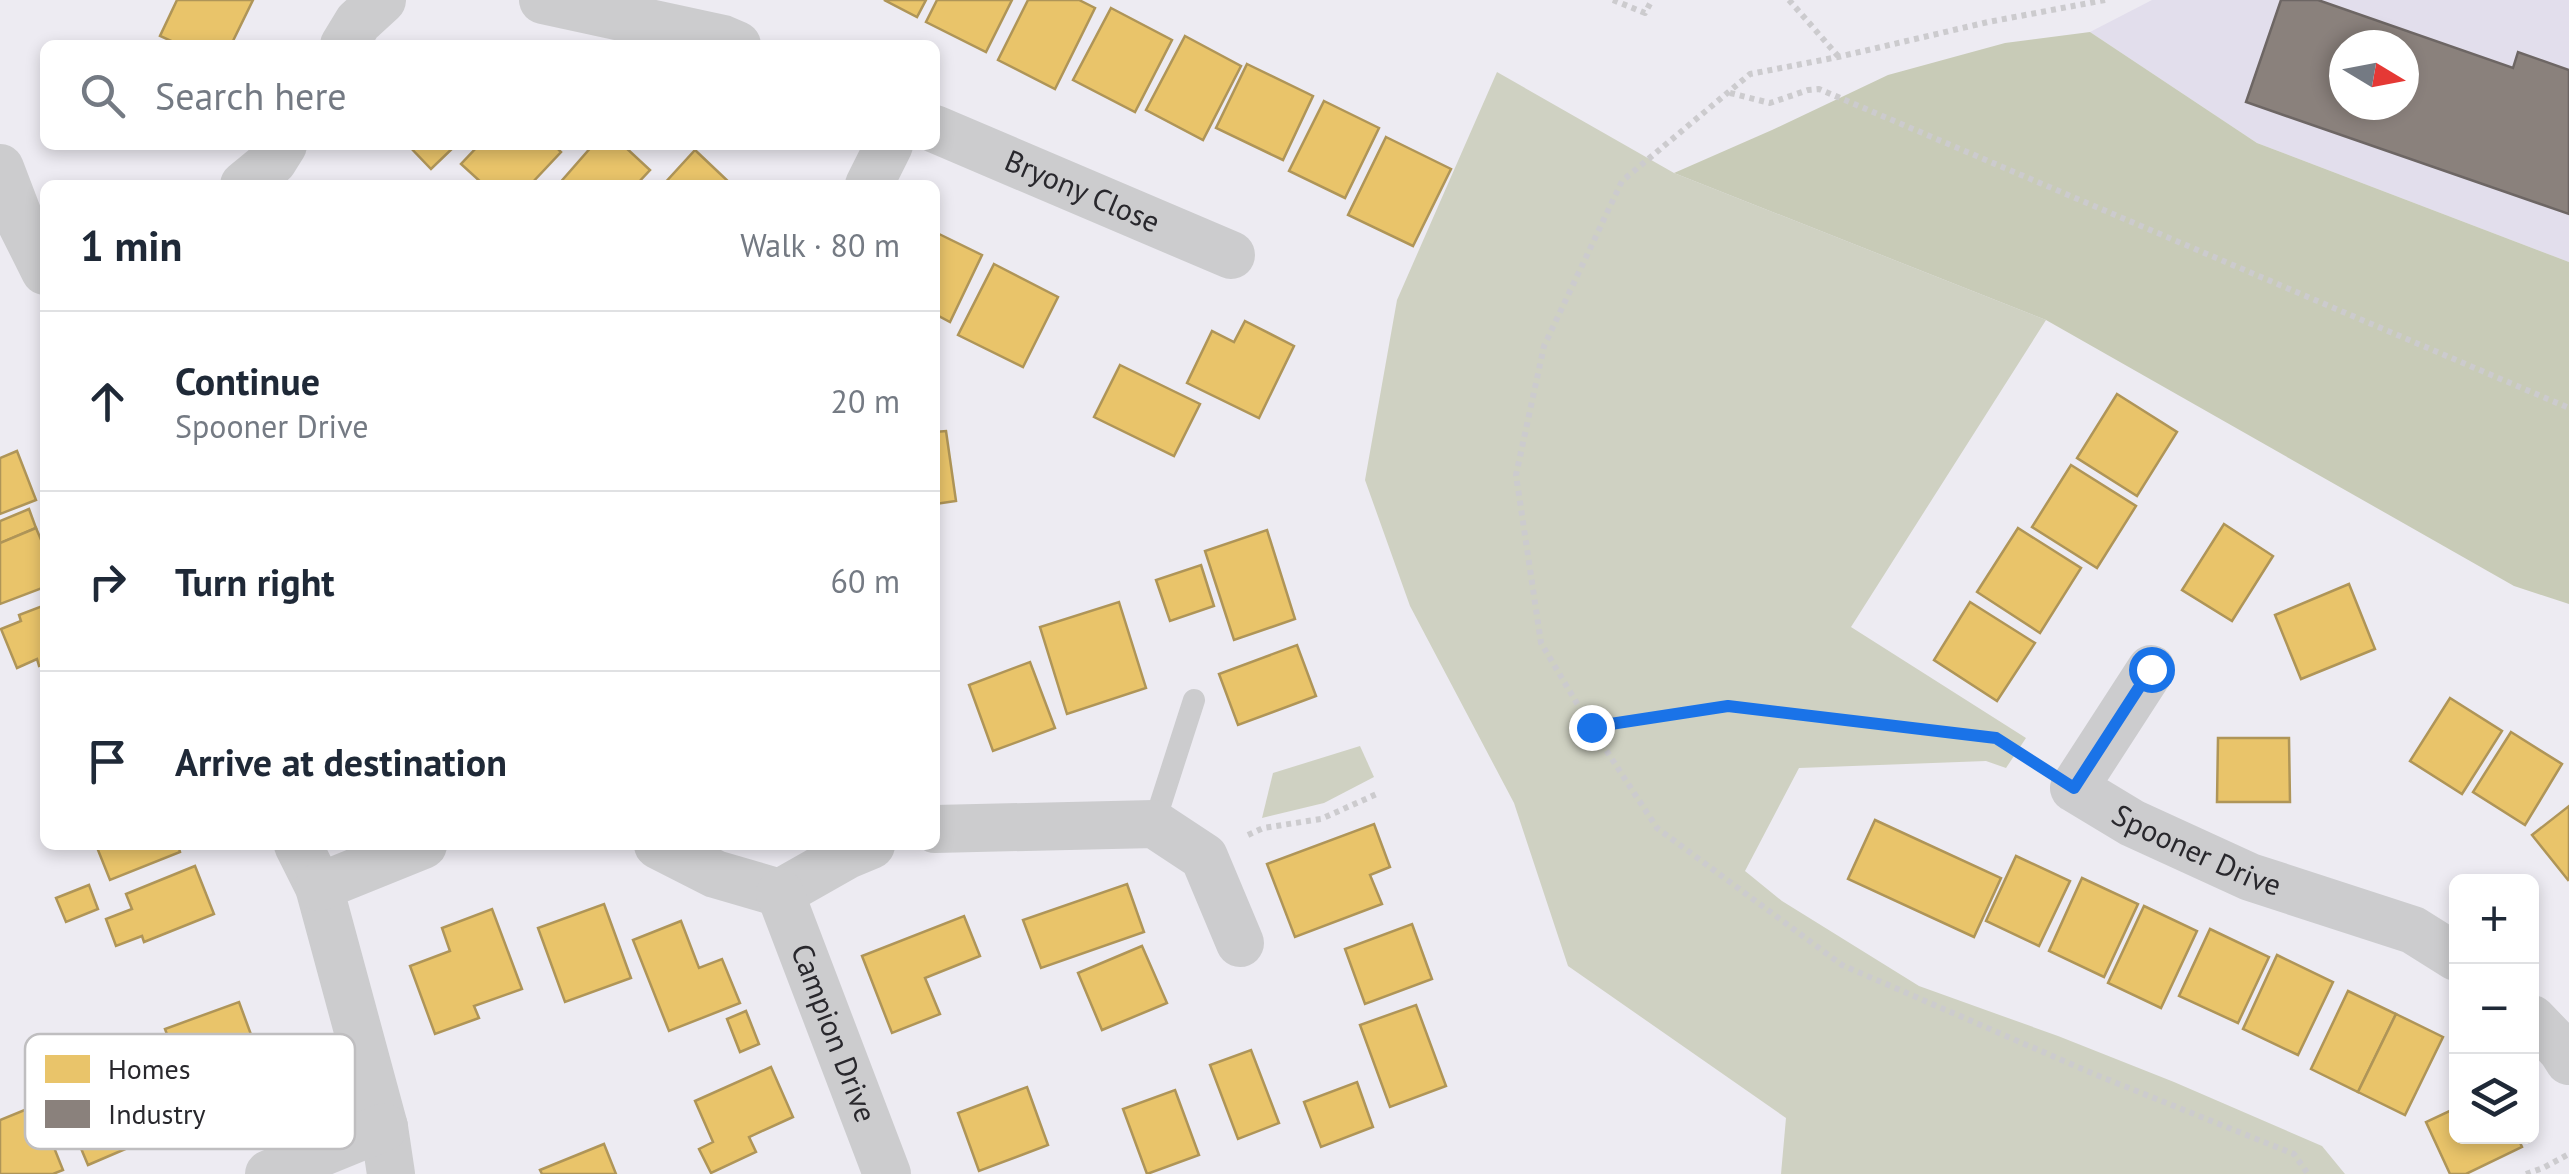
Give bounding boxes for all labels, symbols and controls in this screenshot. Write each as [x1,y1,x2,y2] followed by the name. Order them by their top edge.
[2329,30,2419,120] north arrow
[40,40,940,150] search box
[75,68,130,123] icon: search
[155,71,347,120] text: Search here
[999,140,1166,240] street label: Bryony Close
[80,218,182,273] text: 1 min
[740,224,900,266] text: Walk · 80 m
[175,356,320,405] text: Continue
[80,374,135,429] icon: ahead
[831,380,900,422] text: 20 m
[175,405,369,447] text: Spooner Drive
[80,554,135,609] icon: right
[175,557,335,606] text: Turn right
[831,560,900,602] text: 60 m
[2129,647,2175,693] route start
[1569,705,1615,751] route end
[80,734,135,789] icon: arrive
[175,737,507,786] text: Arrive at destination
[2105,795,2286,904] street label: Spooner Drive
[2449,874,2539,1144] map controls
[2449,874,2539,964] button: +
[783,938,886,1127] street label: Campion Drive
[2449,964,2539,1054] button: −
[25,1034,355,1149] legend
[108,1050,191,1087] text: Homes
[2449,1054,2539,1144] button: layers
[108,1095,205,1132] text: Industry

